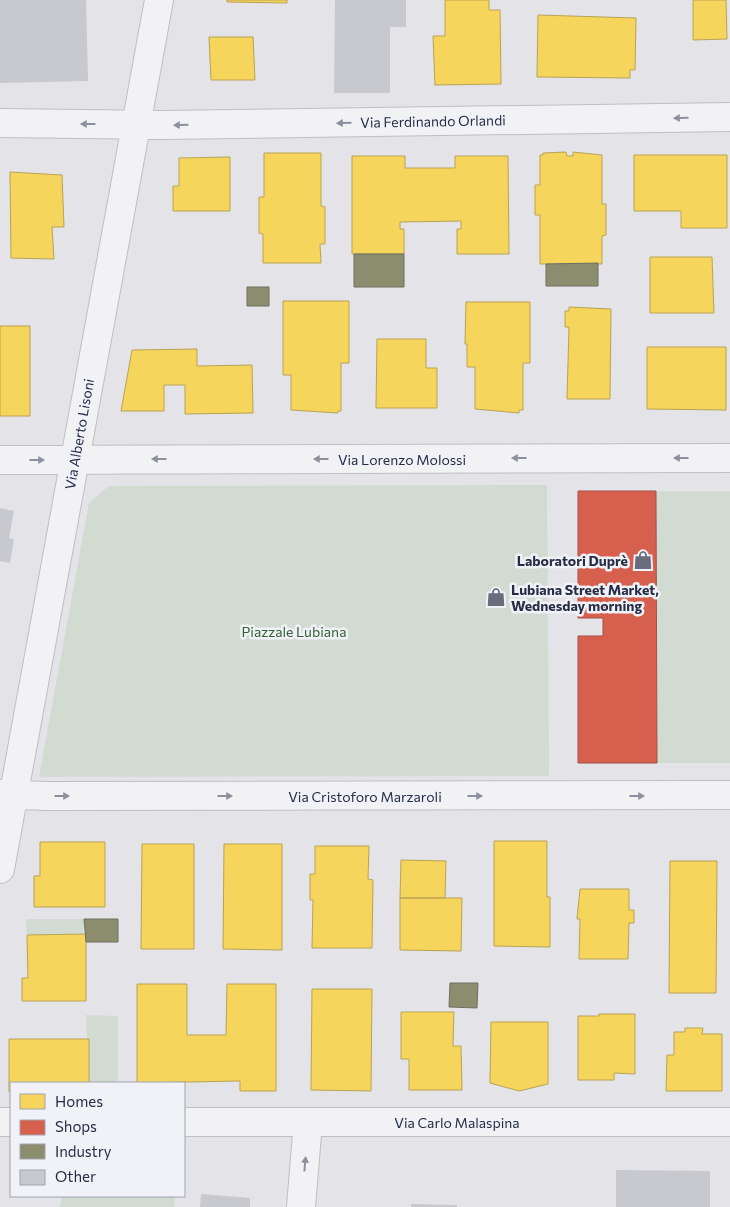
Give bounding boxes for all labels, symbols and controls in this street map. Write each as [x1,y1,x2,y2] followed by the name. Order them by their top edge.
[360,111,506,131] street label: Via Ferdinando Orlandi
[673,114,689,122] one-way arrow
[336,119,352,127] one-way arrow
[79,120,95,128] one-way arrow
[173,121,189,129] one-way arrow
[61,377,97,491] street label: Via Alberto Lisoni
[338,451,466,468] street label: Via Lorenzo Molossi
[511,454,527,462] one-way arrow
[673,454,689,462] one-way arrow
[151,455,167,463] one-way arrow
[313,455,329,463] one-way arrow
[30,456,46,464] one-way arrow
[632,549,654,571] shop icon: Laboratori Duprè
[517,552,628,569] place label: Laboratori Duprè
[511,581,659,614] place label: Lubiana Street Market, Wednesday morning
[485,586,507,608] shop icon: Lubiana Street Market, Wednesday morning
[242,623,346,640] park label: Piazzale Lubiana
[288,788,442,805] street label: Via Cristoforo Marzaroli
[54,792,70,800] one-way arrow
[217,792,233,800] one-way arrow
[467,792,483,800] one-way arrow
[629,792,645,800] one-way arrow
[10,1082,185,1197] legend
[55,1092,103,1110] text: Homes
[394,1114,520,1131] street label: Via Carlo Malaspina
[55,1117,97,1135] text: Shops
[55,1142,112,1160] text: Industry
[301,1156,309,1172] one-way arrow
[55,1167,96,1185] text: Other

